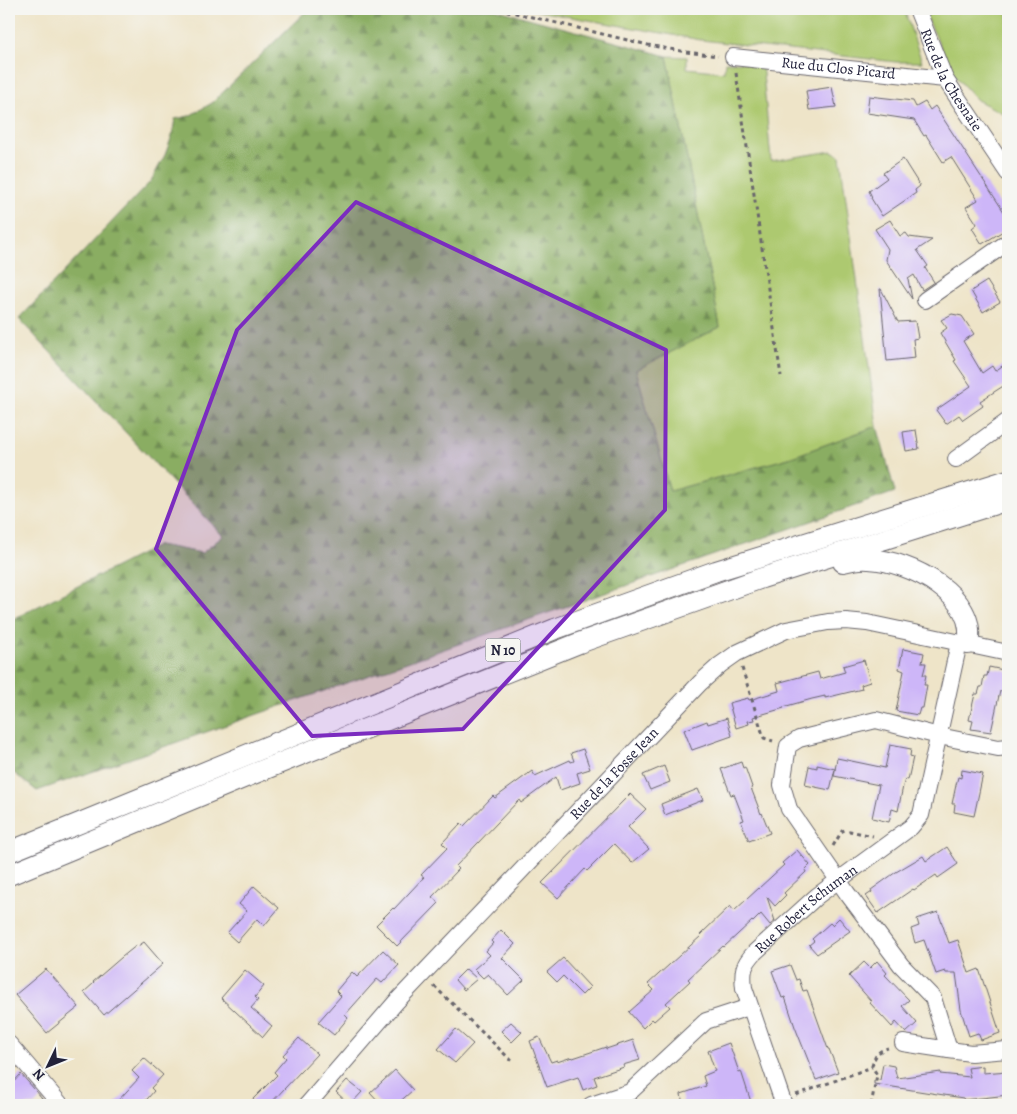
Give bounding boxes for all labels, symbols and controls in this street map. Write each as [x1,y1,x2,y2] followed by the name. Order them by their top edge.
[916,26,987,135] street label: Rue de la Chesnaie
[780,52,897,84] street label: Rue du Clos Picard
[486,638,520,662] road number: N 10
[565,723,663,824] street label: Rue de la Fosse Jean
[750,860,861,958] street label: Rue Robert Schuman
[22,1042,72,1092] north arrow
[28,1064,49,1085] text: N

